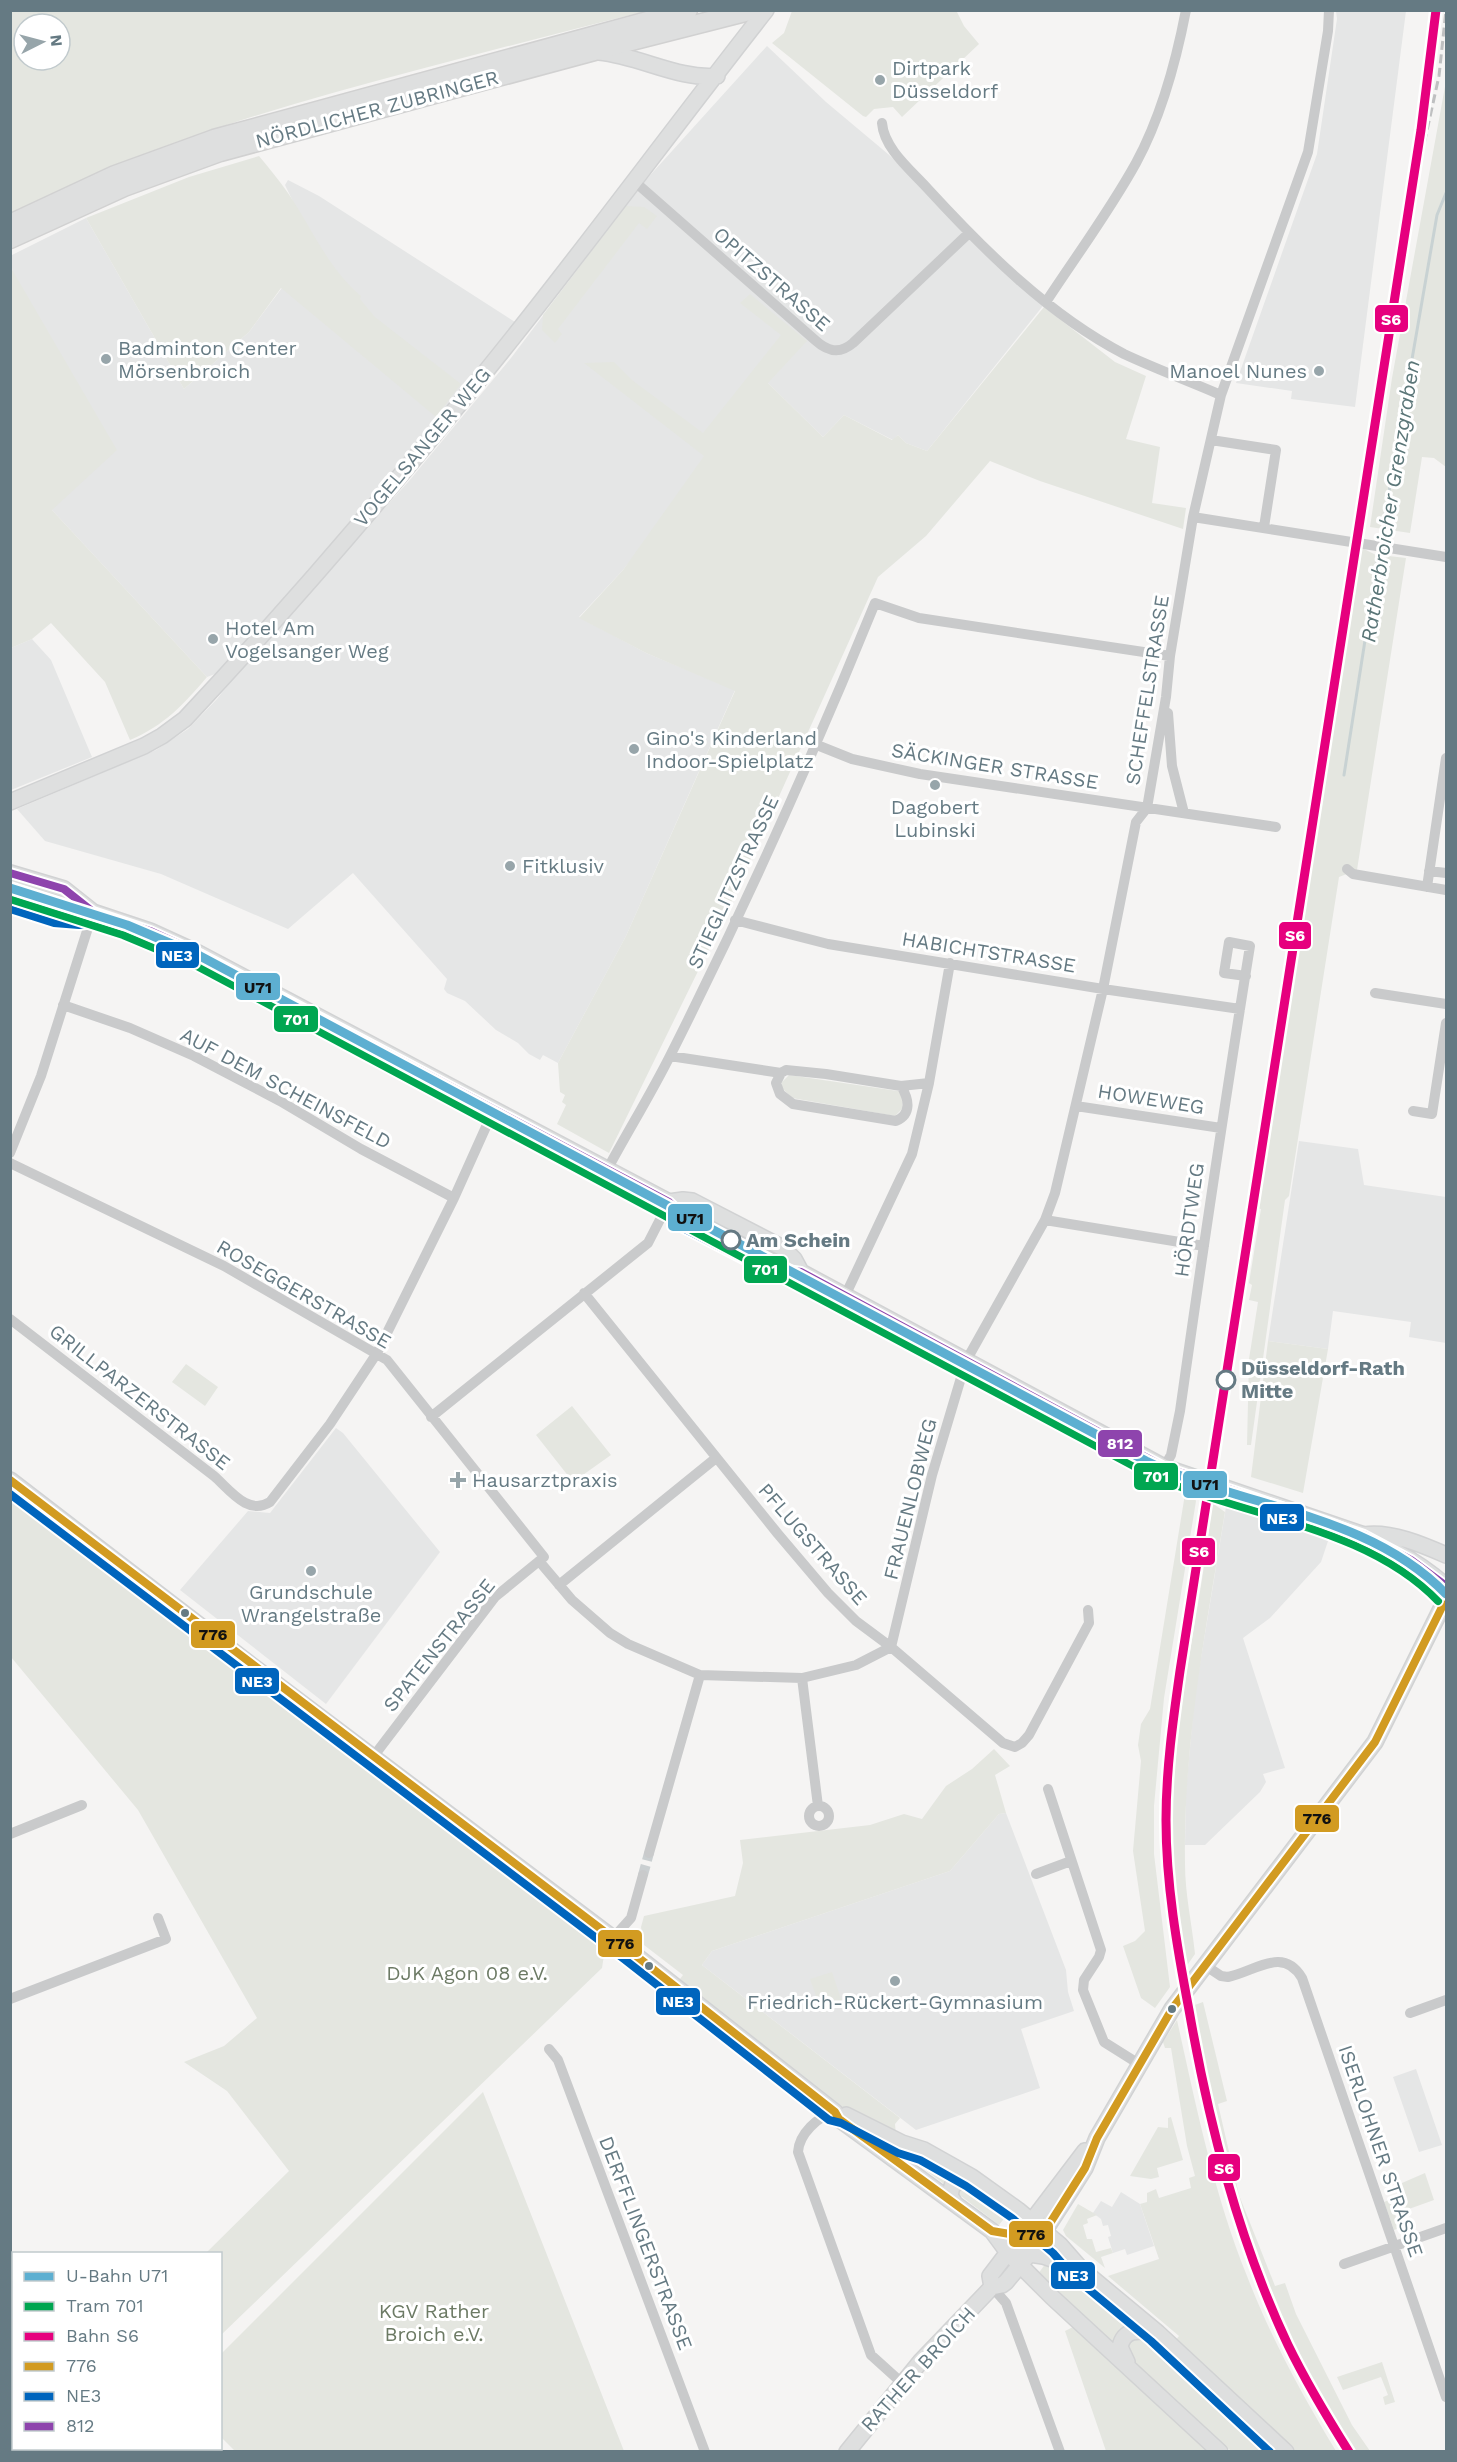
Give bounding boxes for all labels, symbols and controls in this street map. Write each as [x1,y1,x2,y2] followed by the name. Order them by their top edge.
[12,12,72,72] north arrow
[46,34,66,47] text: N
[892,56,998,103] place label: Dirtpark Düsseldorf
[253,65,501,153] street label: NÖRDLICHER ZUBRINGER
[873,73,887,87] marker: Dirtpark Düsseldorf
[709,222,835,336] street label: OPITZSTRASSE
[1374,304,1409,333] line badge: S6
[1381,310,1401,329] text: S6
[118,336,297,383] place label: Badminton Center Mörsenbroich
[99,352,113,366] marker: Badminton Center Mörsenbroich
[1355,358,1425,644] water label: Ratherbroicher Grenzgraben
[1169,359,1307,383] place label: Manoel Nunes
[348,363,496,531] street label: VOGELSANGER WEG
[1312,364,1326,378] marker: Manoel Nunes
[1120,593,1174,787] street label: SCHEFFELSTRASSE
[225,616,389,663] place label: Hotel Am Vogelsanger Weg
[206,632,220,646] marker: Hotel Am Vogelsanger Weg
[646,726,817,773] place label: Gino's Kinderland Indoor-Spielplatz
[890,738,1100,794] street label: SÄCKINGER STRASSE
[627,742,641,756] marker: Gino's Kinderland Indoor-Spielplatz
[928,778,942,792] marker: Dagobert Lubinski
[682,791,784,973] street label: STIEGLITZSTRASSE
[891,795,980,842] place label: Dagobert Lubinski
[522,854,605,878] place label: Fitklusiv
[503,859,517,873] marker: Fitklusiv
[1278,921,1312,950] line badge: S6
[900,926,1078,978] street label: HABICHTSTRASSE
[1285,926,1305,945] text: S6
[155,941,200,969] line badge: NE3
[161,946,193,965] text: NE3
[235,972,281,1001] line badge: U71
[244,978,272,997] text: U71
[273,1005,319,1033] line badge: 701
[283,1010,309,1029] text: 701
[176,1022,396,1154] street label: AUF DEM SCHEINSFELD
[1096,1079,1206,1119] street label: HOWEWEG
[1169,1161,1209,1279] street label: HÖRDTWEG
[667,1203,713,1232] line badge: U71
[676,1209,704,1228] text: U71
[746,1228,851,1252] place label: Am Schein
[721,1230,741,1250] marker: Am Schein
[212,1234,396,1354] street label: ROSEGGERSTRASSE
[743,1255,788,1284] line badge: 701
[752,1260,778,1279] text: 701
[45,1319,235,1475] street label: GRILLPARZERSTRASSE
[1241,1356,1405,1403] place label: Düsseldorf-Rath Mitte
[1216,1370,1236,1390] marker: Düsseldorf-Rath Mitte
[878,1416,942,1582] street label: FRAUENLOBWEG
[1097,1429,1143,1458] line badge: 812
[1107,1434,1133,1453] text: 812
[1133,1462,1179,1491] line badge: 701
[1143,1467,1169,1486] text: 701
[472,1468,618,1492] place label: Hausarztpraxis
[1182,1470,1228,1499] line badge: U71
[449,1471,467,1489] marker: Hausarztpraxis
[1191,1475,1219,1494] text: U71
[754,1478,872,1610] street label: PFLUGSTRASSE
[1259,1503,1305,1532] line badge: NE3
[1266,1509,1298,1528] text: NE3
[1181,1537,1216,1566] line badge: S6
[1189,1542,1209,1561] text: S6
[304,1564,318,1578] marker: Grundschule Wrangelstraße
[378,1574,500,1716] street label: SPATENSTRASSE
[241,1580,381,1627] place label: Grundschule Wrangelstraße
[179,1607,191,1619] unlabelled marker
[190,1620,236,1649] line badge: 776
[199,1625,228,1644] text: 776
[234,1667,280,1695] line badge: NE3
[241,1672,273,1691] text: NE3
[1294,1804,1340,1833] line badge: 776
[1303,1809,1332,1828] text: 776
[597,1929,643,1958] line badge: 776
[606,1934,635,1953] text: 776
[643,1960,655,1972] unlabelled marker
[386,1961,548,1985] park label: DJK Agon 08 e.V.
[888,1974,902,1988] marker: Friedrich-Rückert-Gymnasium
[655,1987,701,2016] line badge: NE3
[747,1990,1043,2014] place label: Friedrich-Rückert-Gymnasium
[662,1992,694,2011] text: NE3
[1166,2003,1178,2015] unlabelled marker
[1333,2042,1429,2260] street label: ISERLOHNER STRASSE
[594,2133,698,2353] street label: DERFFLINGERSTRASSE
[1207,2153,1241,2182] line badge: S6
[1214,2159,1234,2178] text: S6
[1008,2220,1054,2248] line badge: 776
[1017,2225,1046,2244] text: 776
[12,2252,222,2450] legend
[1050,2261,1096,2290] line badge: NE3
[66,2265,168,2286] text: U-Bahn U71
[1057,2266,1089,2285] text: NE3
[66,2295,143,2316] text: Tram 701
[379,2299,489,2346] park label: KGV Rather Broich e.V.
[856,2302,980,2436] street label: RATHER BROICH
[66,2325,139,2346] text: Bahn S6
[66,2355,97,2376] text: 776
[66,2385,101,2406] text: NE3
[66,2415,95,2436] text: 812

